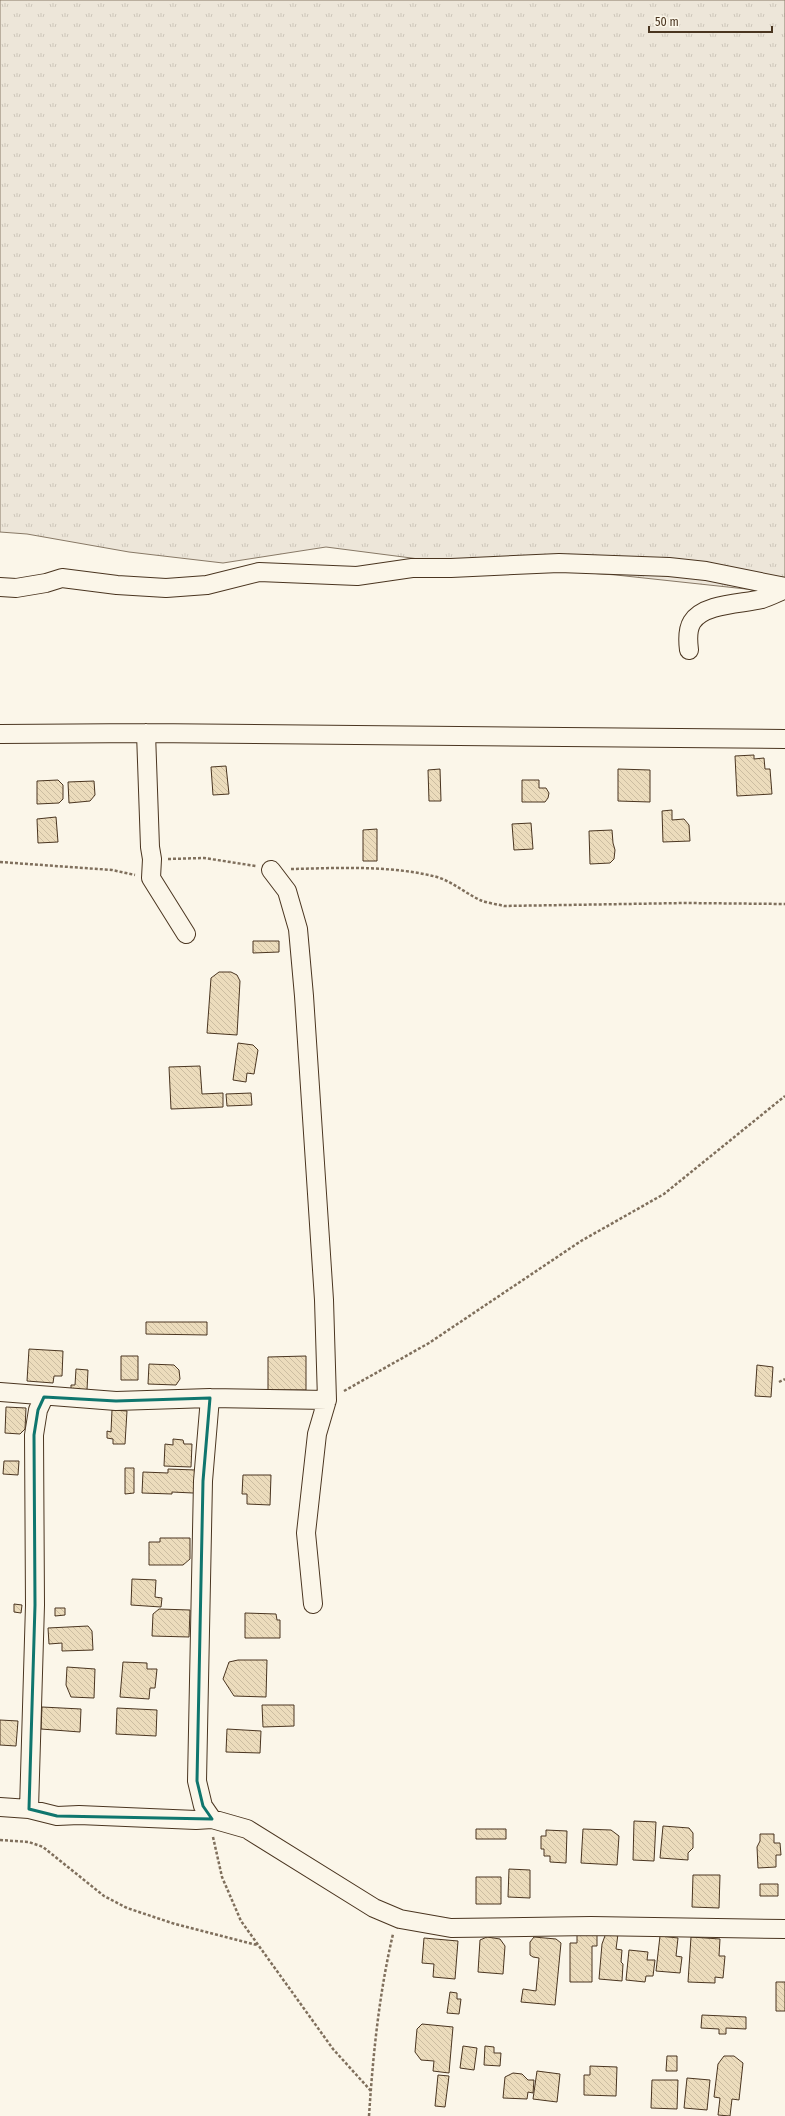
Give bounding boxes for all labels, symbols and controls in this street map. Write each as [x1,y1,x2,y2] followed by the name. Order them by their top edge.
[649,8,772,34] scale bar
[655,15,679,29] text: 50 m

